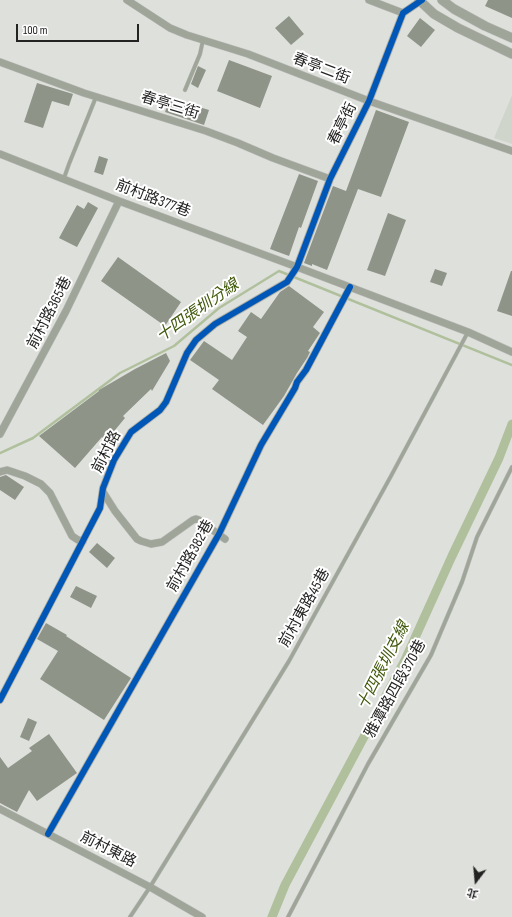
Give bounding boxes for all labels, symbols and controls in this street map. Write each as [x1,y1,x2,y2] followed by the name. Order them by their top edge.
[18,16,141,42] scale bar
[23,23,48,38] text: 100 m
[290,50,352,88] street label: 春亭二街
[139,89,201,123] street label: 春亭三街
[325,100,361,148] street label: 春亭街
[113,177,193,221] street label: 前村路377巷
[24,274,76,352] street label: 前村路365巷
[153,276,243,346] water label: 十四張圳分線
[89,428,125,476] street label: 前村路
[164,517,218,595] street label: 前村路382巷
[276,565,334,651] street label: 前村東路45巷
[354,619,414,713] water label: 十四張圳支線
[362,637,430,741] street label: 雅潭路四段370巷
[77,828,139,872] street label: 前村東路
[456,861,496,901] north arrow
[465,885,480,901] text: 北

